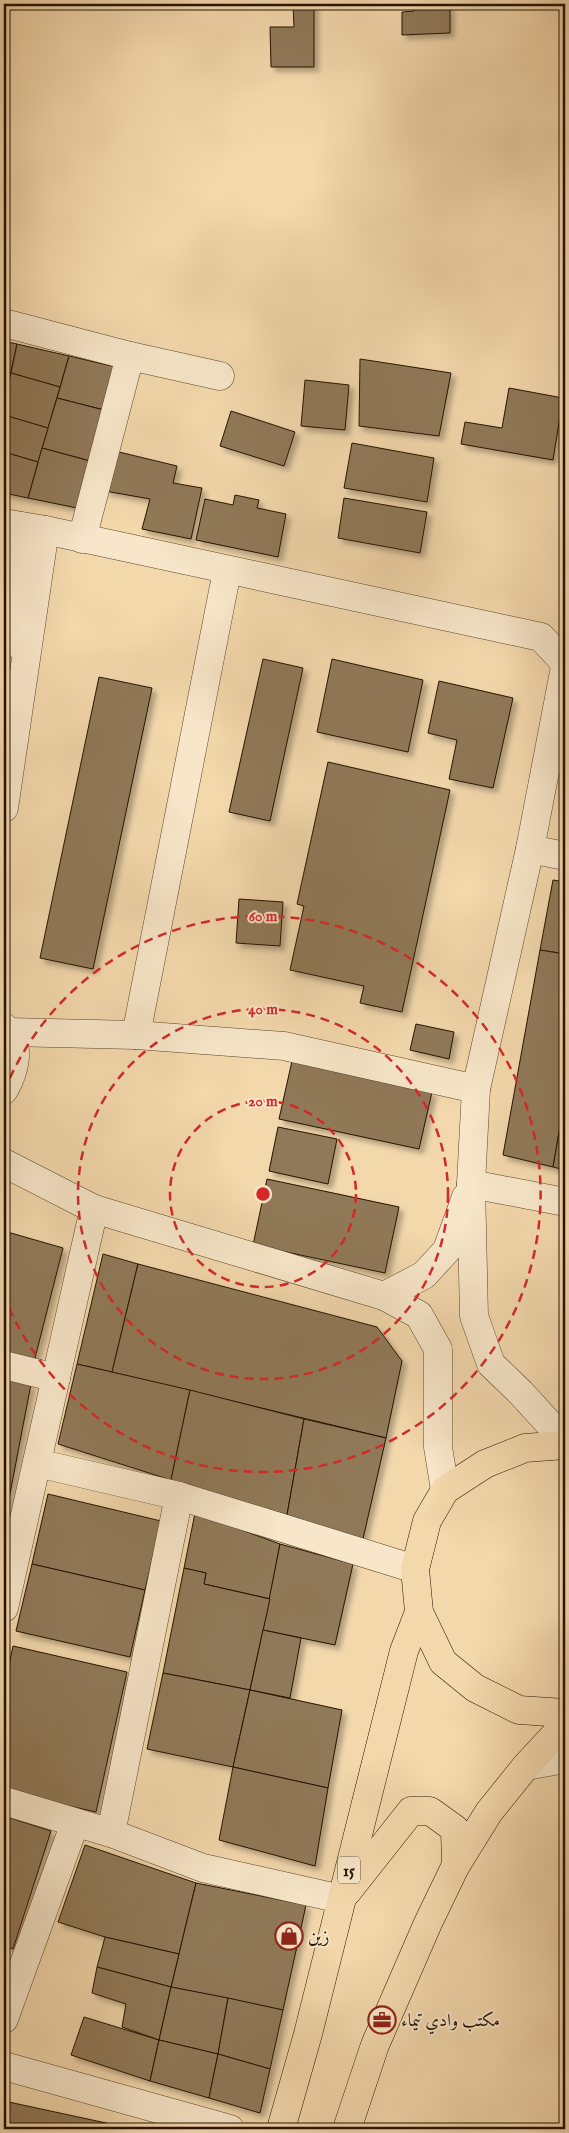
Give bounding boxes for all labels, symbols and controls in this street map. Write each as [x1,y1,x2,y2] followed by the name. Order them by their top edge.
[249,907,278,926] text: 60 m
[248,1000,278,1019] text: 40 m
[248,1092,278,1111] text: 20 m
[254,1185,272,1203] centre of rings
[338,1856,360,1884] road number: 15
[274,1921,304,1951] shop icon: زين
[308,1926,329,1949] place label: زين
[367,2005,397,2035] office icon: مكتب وادي تيماء
[401,2010,500,2035] place label: مكتب وادي تيماء

